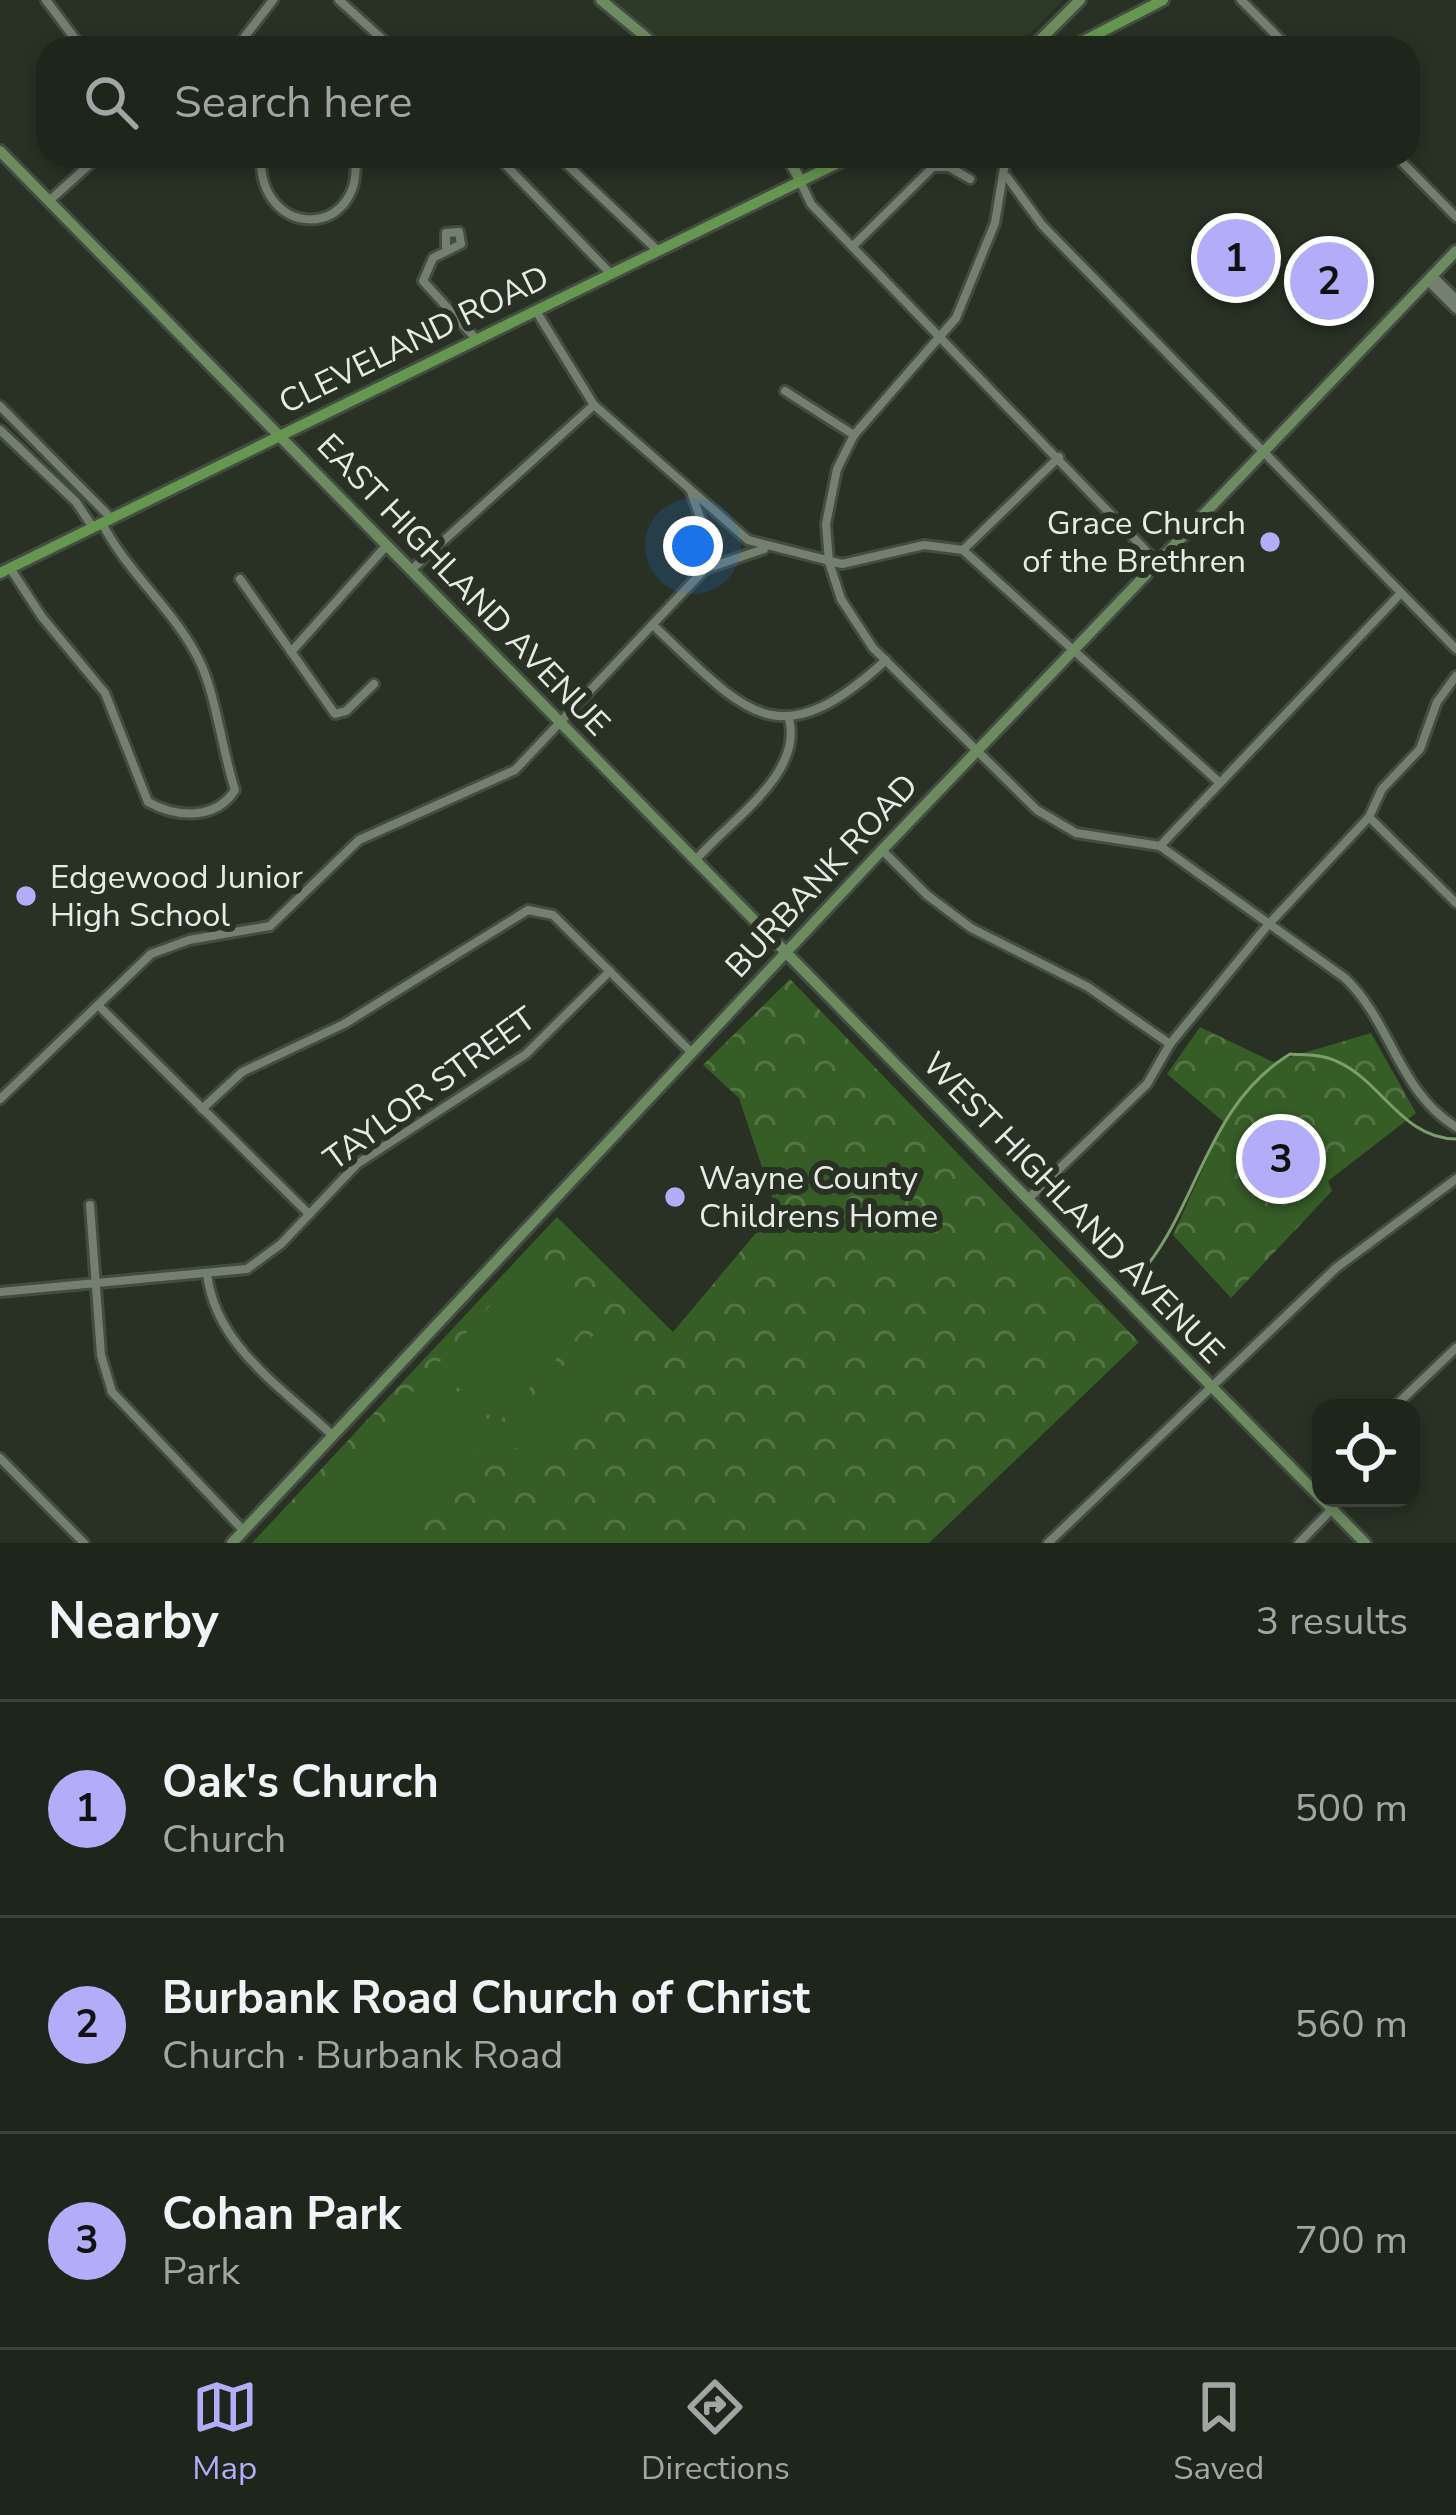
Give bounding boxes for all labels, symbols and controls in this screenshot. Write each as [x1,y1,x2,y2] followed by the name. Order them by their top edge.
[36,36,1420,168] search box
[78,69,144,135] icon: search
[174,72,413,133] text: Search here
[1197,213,1275,303] pin: 1
[1290,236,1368,326] pin: 2
[271,255,557,425] street label: CLEVELAND ROAD
[306,424,620,746] street label: EAST HIGHLAND AVENUE
[1022,501,1246,584] place label: Grace Church of the Brethren
[663,516,723,576] your location
[1257,529,1283,555] marker: Grace Church of the Brethren
[716,764,928,988] street label: BURBANK ROAD
[50,855,303,938] place label: Edgewood Junior High School
[13,883,39,909] marker: Edgewood Junior High School
[315,997,545,1181] street label: TAYLOR STREET
[912,1043,1234,1373] street label: WEST HIGHLAND AVENUE
[1242,1114,1320,1204] pin: 3
[699,1156,938,1239] place label: Wayne County Childrens Home
[662,1184,688,1210] marker: Wayne County Childrens Home
[1312,1399,1420,1507] map controls
[1312,1399,1420,1507] button: locate
[48,1586,219,1656] text: Nearby
[1256,1595,1408,1648] text: 3 results
[162,1752,439,1813] text: Oak's Church
[75,1782,99,1835] text: 1
[1294,1782,1408,1835] text: 500 m
[162,1813,286,1866] text: Church
[162,1968,810,2029] text: Burbank Road Church of Christ
[75,1998,99,2051] text: 2
[1294,1998,1408,2051] text: 560 m
[162,2029,563,2082] text: Church · Burbank Road
[162,2184,401,2245] text: Cohan Park
[75,2214,99,2267] text: 3
[1294,2214,1408,2267] text: 700 m
[162,2245,240,2298] text: Park
[192,2374,258,2491] tab: Map
[641,2374,790,2491] tab: Directions
[1173,2374,1264,2491] tab: Saved

